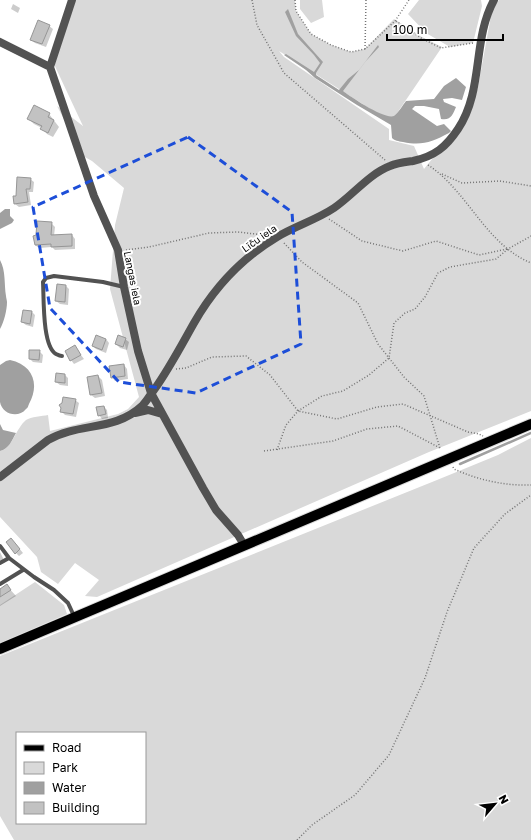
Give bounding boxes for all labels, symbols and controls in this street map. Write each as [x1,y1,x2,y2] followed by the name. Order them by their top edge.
[387,16,503,42] scale bar
[393,22,427,37] text: 100 m
[239,222,279,254] street label: Līču iela
[122,250,144,306] street label: Langas iela
[16,732,146,824] legend
[52,740,81,755] text: Road
[52,760,78,775] text: Park
[52,780,86,795] text: Water
[475,784,515,824] north arrow
[497,792,512,806] text: N
[52,800,100,815] text: Building

